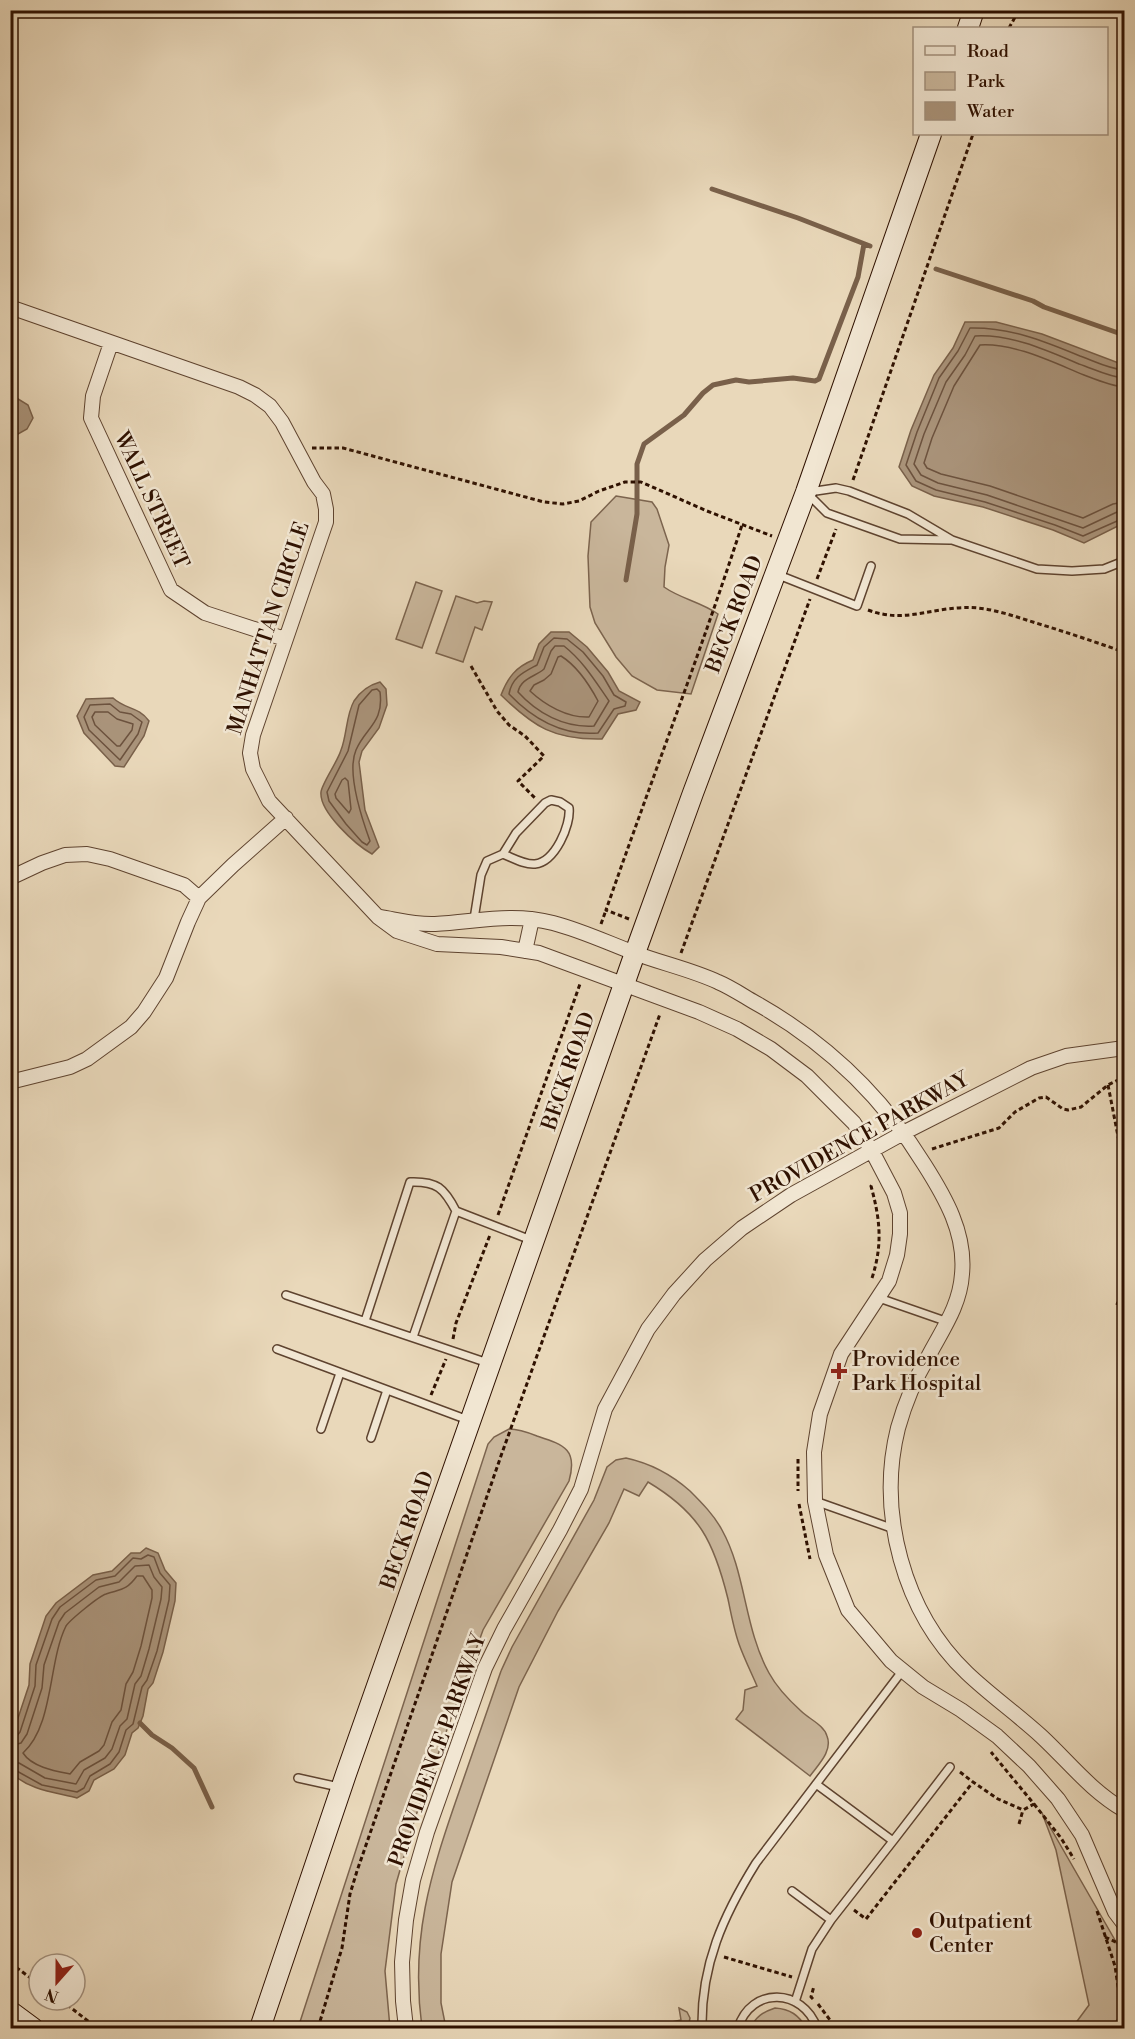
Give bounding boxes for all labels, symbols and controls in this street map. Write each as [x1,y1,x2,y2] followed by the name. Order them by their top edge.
[913,27,1108,135] legend
[967,40,1010,63] text: Road
[967,70,1006,93] text: Park
[966,100,1015,123] text: Water
[108,427,194,573] street label: WALL STREET
[222,519,316,738] street label: MANHATTAN CIRCLE
[700,552,769,678] street label: BECK ROAD
[536,1009,601,1135] street label: BECK ROAD
[745,1066,975,1209] street label: PROVIDENCE PARKWAY
[852,1347,981,1397] place label: Providence Park Hospital
[830,1362,848,1380] marker: Providence Park Hospital
[375,1468,440,1594] street label: BECK ROAD
[384,1629,493,1871] street label: PROVIDENCE PARKWAY
[929,1909,1033,1959] place label: Outpatient Center
[910,1926,924,1940] marker: Outpatient Center
[27,1952,87,2012] north arrow
[42,1983,61,2007] text: N

